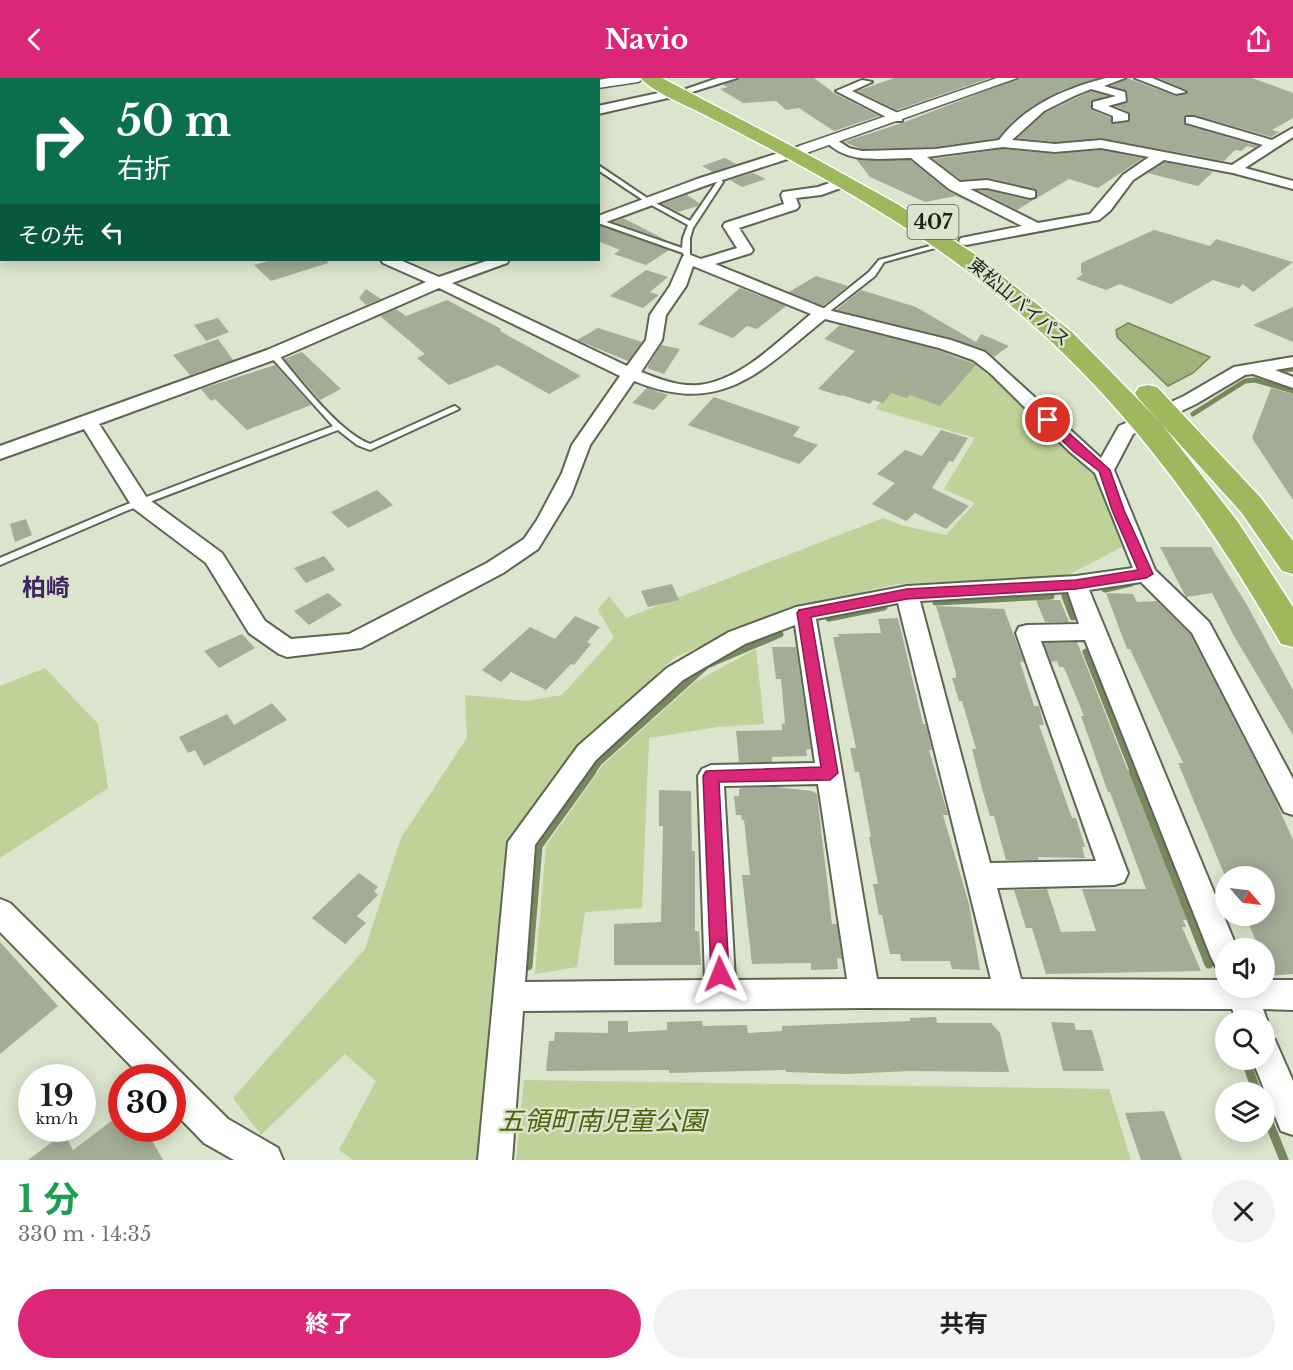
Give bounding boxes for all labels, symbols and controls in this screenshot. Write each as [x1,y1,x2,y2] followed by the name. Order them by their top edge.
[18,23,51,56] icon: back
[605,23,688,56] text: Navio
[1242,23,1275,56] icon: share
[117,95,231,147] text: 50 m
[18,102,96,180] icon: right
[117,152,171,185] text: 右折
[908,205,958,239] road number: 407
[96,216,129,249] icon: left
[18,222,84,249] text: その先
[964,253,1074,351] street label: 東松山バイパス
[1022,394,1073,445] pin
[1031,403,1064,436] icon: arrive
[22,573,70,602] district label: 柏崎
[1215,866,1275,926] north arrow
[1215,866,1275,1142] map controls
[1215,938,1275,998] button: sound
[688,942,752,1006] position arrow
[1215,1010,1275,1070] button: search
[108,1064,186,1142] speed limit sign: 30
[40,1077,74,1114] text: 19
[1215,1082,1275,1142] button: layers
[498,1105,710,1137] park label: 五領町南児童公園
[36,1109,78,1128] text: km/h
[18,1177,79,1222] text: 1 分
[1212,1180,1275,1243] button: close
[18,1222,151,1246] text: 330 m · 14:35
[18,1289,641,1358] button: 終了
[653,1289,1275,1358] button: 共有

